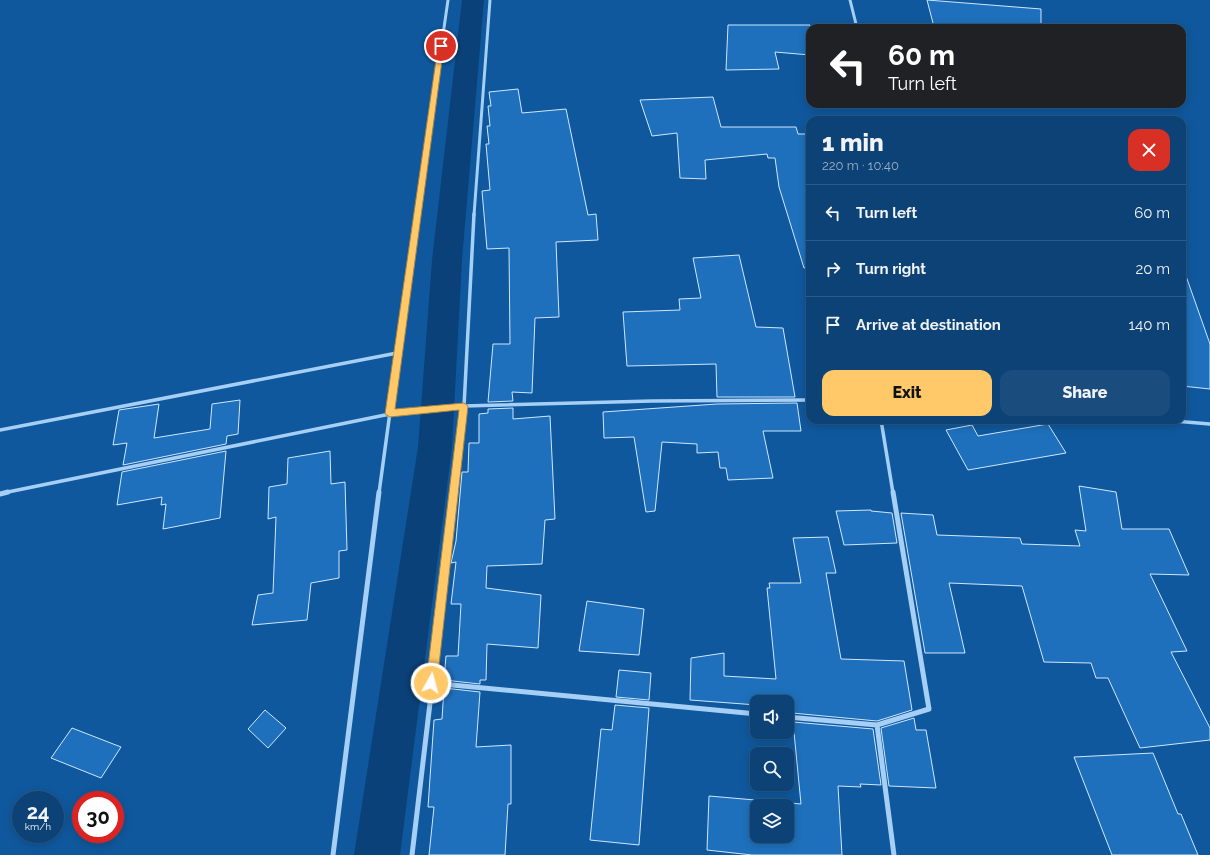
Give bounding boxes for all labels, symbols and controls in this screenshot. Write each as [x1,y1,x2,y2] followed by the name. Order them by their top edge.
[424,29,458,63] pin
[430,35,452,57] icon: arrive
[888,39,955,72] text: 60 m
[822,40,874,92] icon: left
[888,73,957,94] text: Turn left
[822,128,884,157] text: 1 min
[1128,129,1170,171] button: close
[822,158,899,173] text: 220 m · 10:40
[822,202,844,224] icon: left
[856,204,917,222] text: Turn left
[1134,204,1170,222] text: 60 m
[822,258,844,280] icon: right
[856,260,926,278] text: Turn right
[1135,260,1170,278] text: 20 m
[822,314,844,336] icon: arrive
[856,316,1001,334] text: Arrive at destination
[1129,316,1170,334] text: 140 m
[822,370,992,416] button: Exit
[1000,370,1170,416] button: Share
[410,662,452,704] position arrow
[750,695,794,843] map controls
[750,695,794,739] button: sound
[750,747,794,791] button: search
[72,791,124,843] speed limit sign: 30
[750,799,794,843] button: layers
[27,800,49,824] text: 24
[25,821,51,832] text: km/h

